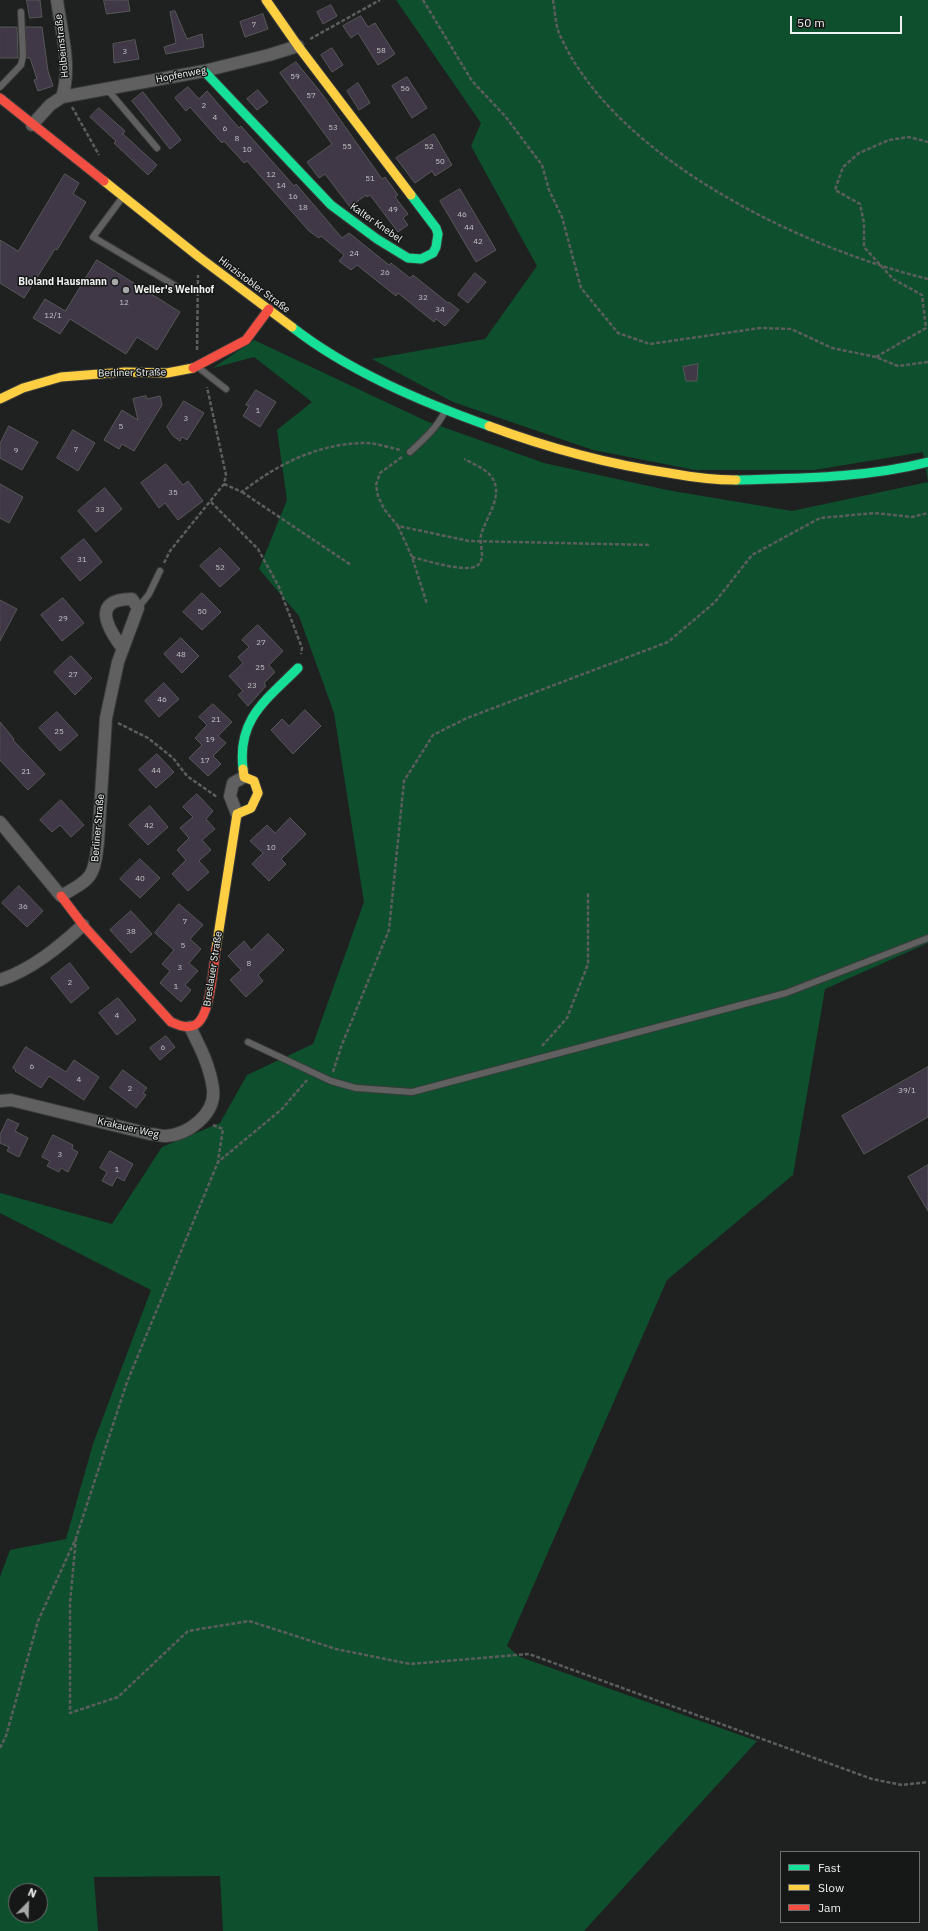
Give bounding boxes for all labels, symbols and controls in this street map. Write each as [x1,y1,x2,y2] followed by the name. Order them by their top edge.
[792,8,904,34] scale bar
[53,14,71,78] street label: Holbeinstraße
[797,15,825,30] text: 50 m
[252,20,256,30] house number: 7
[376,46,386,56] house number: 58
[123,47,127,57] house number: 3
[155,64,207,86] street label: Hopfenweg
[290,72,300,82] house number: 59
[400,84,410,94] house number: 56
[306,91,316,101] house number: 57
[202,101,206,111] house number: 2
[213,113,217,123] house number: 4
[328,123,338,133] house number: 53
[223,124,227,134] house number: 6
[235,134,239,144] house number: 8
[342,142,352,152] house number: 55
[424,142,434,152] house number: 52
[242,145,252,155] house number: 10
[435,157,445,167] house number: 50
[266,170,276,180] house number: 12
[365,174,375,184] house number: 51
[276,181,286,191] house number: 14
[288,192,298,202] house number: 16
[348,201,404,245] street label: Kalter Knebel
[298,203,308,213] house number: 18
[388,205,398,215] house number: 49
[457,210,467,220] house number: 46
[464,223,474,233] house number: 44
[473,237,483,247] house number: 42
[349,249,359,259] house number: 24
[216,254,292,316] street label: Hinzistobler Straße
[380,268,390,278] house number: 26
[18,276,107,288] place label: Bioland Hausmann
[110,277,120,287] marker: Bioland Hausmann
[134,284,214,296] place label: Weiler's Weinhof
[121,285,131,295] marker: Weiler's Weinhof
[418,293,428,303] house number: 32
[119,298,129,308] house number: 12
[435,305,445,315] house number: 34
[44,311,62,321] house number: 12/1
[98,366,166,380] street label: Berliner Straße
[256,406,260,416] house number: 1
[184,414,188,424] house number: 3
[119,422,123,432] house number: 5
[74,445,78,455] house number: 7
[14,446,18,456] house number: 9
[168,488,178,498] house number: 35
[95,505,105,515] house number: 33
[77,555,87,565] house number: 31
[215,563,225,573] house number: 52
[197,607,207,617] house number: 50
[58,614,68,624] house number: 29
[256,638,266,648] house number: 27
[176,650,186,660] house number: 48
[255,663,265,673] house number: 25
[68,670,78,680] house number: 27
[247,681,257,691] house number: 23
[157,695,167,705] house number: 46
[211,715,221,725] house number: 21
[54,727,64,737] house number: 25
[205,735,215,745] house number: 19
[200,756,210,766] house number: 17
[151,766,161,776] house number: 44
[21,767,31,777] house number: 21
[89,793,107,863] street label: Berliner Straße
[144,821,154,831] house number: 42
[266,843,276,853] house number: 10
[135,874,145,884] house number: 40
[18,902,28,912] house number: 36
[183,917,187,927] house number: 7
[126,927,136,937] house number: 38
[201,931,225,1007] street label: Breslauer Straße
[181,941,185,951] house number: 5
[247,959,251,969] house number: 8
[178,963,182,973] house number: 3
[68,978,72,988] house number: 2
[174,982,178,992] house number: 1
[115,1011,119,1021] house number: 4
[161,1043,165,1053] house number: 6
[30,1062,34,1072] house number: 6
[77,1075,81,1085] house number: 4
[128,1084,132,1094] house number: 2
[898,1086,916,1096] house number: 39/1
[96,1115,160,1141] street label: Krakauer Weg
[58,1150,62,1160] house number: 3
[115,1165,119,1175] house number: 1
[780,1851,920,1923] legend
[818,1860,841,1875] text: Fast
[818,1880,844,1895] text: Slow
[8,1883,48,1923] north arrow
[26,1885,39,1901] text: N
[818,1900,841,1915] text: Jam

